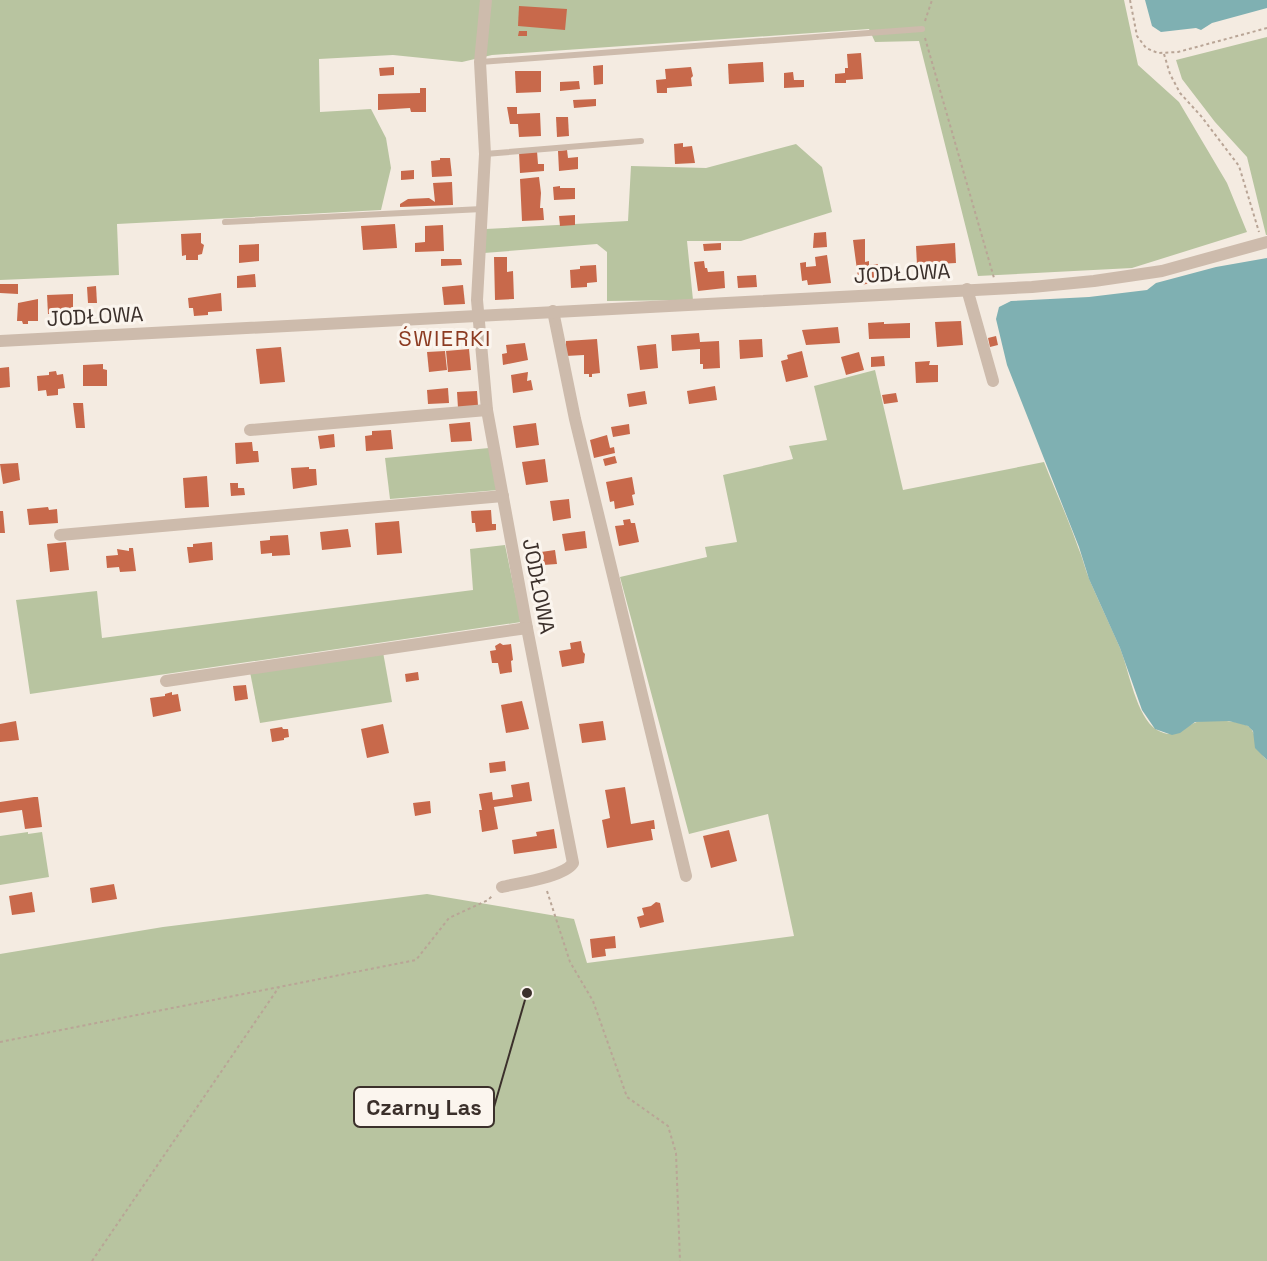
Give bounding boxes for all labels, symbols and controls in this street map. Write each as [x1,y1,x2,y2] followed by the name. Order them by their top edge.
[853,257,951,289] street label: JODŁOWA
[46,300,144,332] street label: JODŁOWA
[398,324,492,352] district label: ŚWIERKI
[517,536,561,636] street label: JODŁOWA
[354,1087,494,1127] callout: Czarny Las
[366,1093,482,1121] text: Czarny Las

